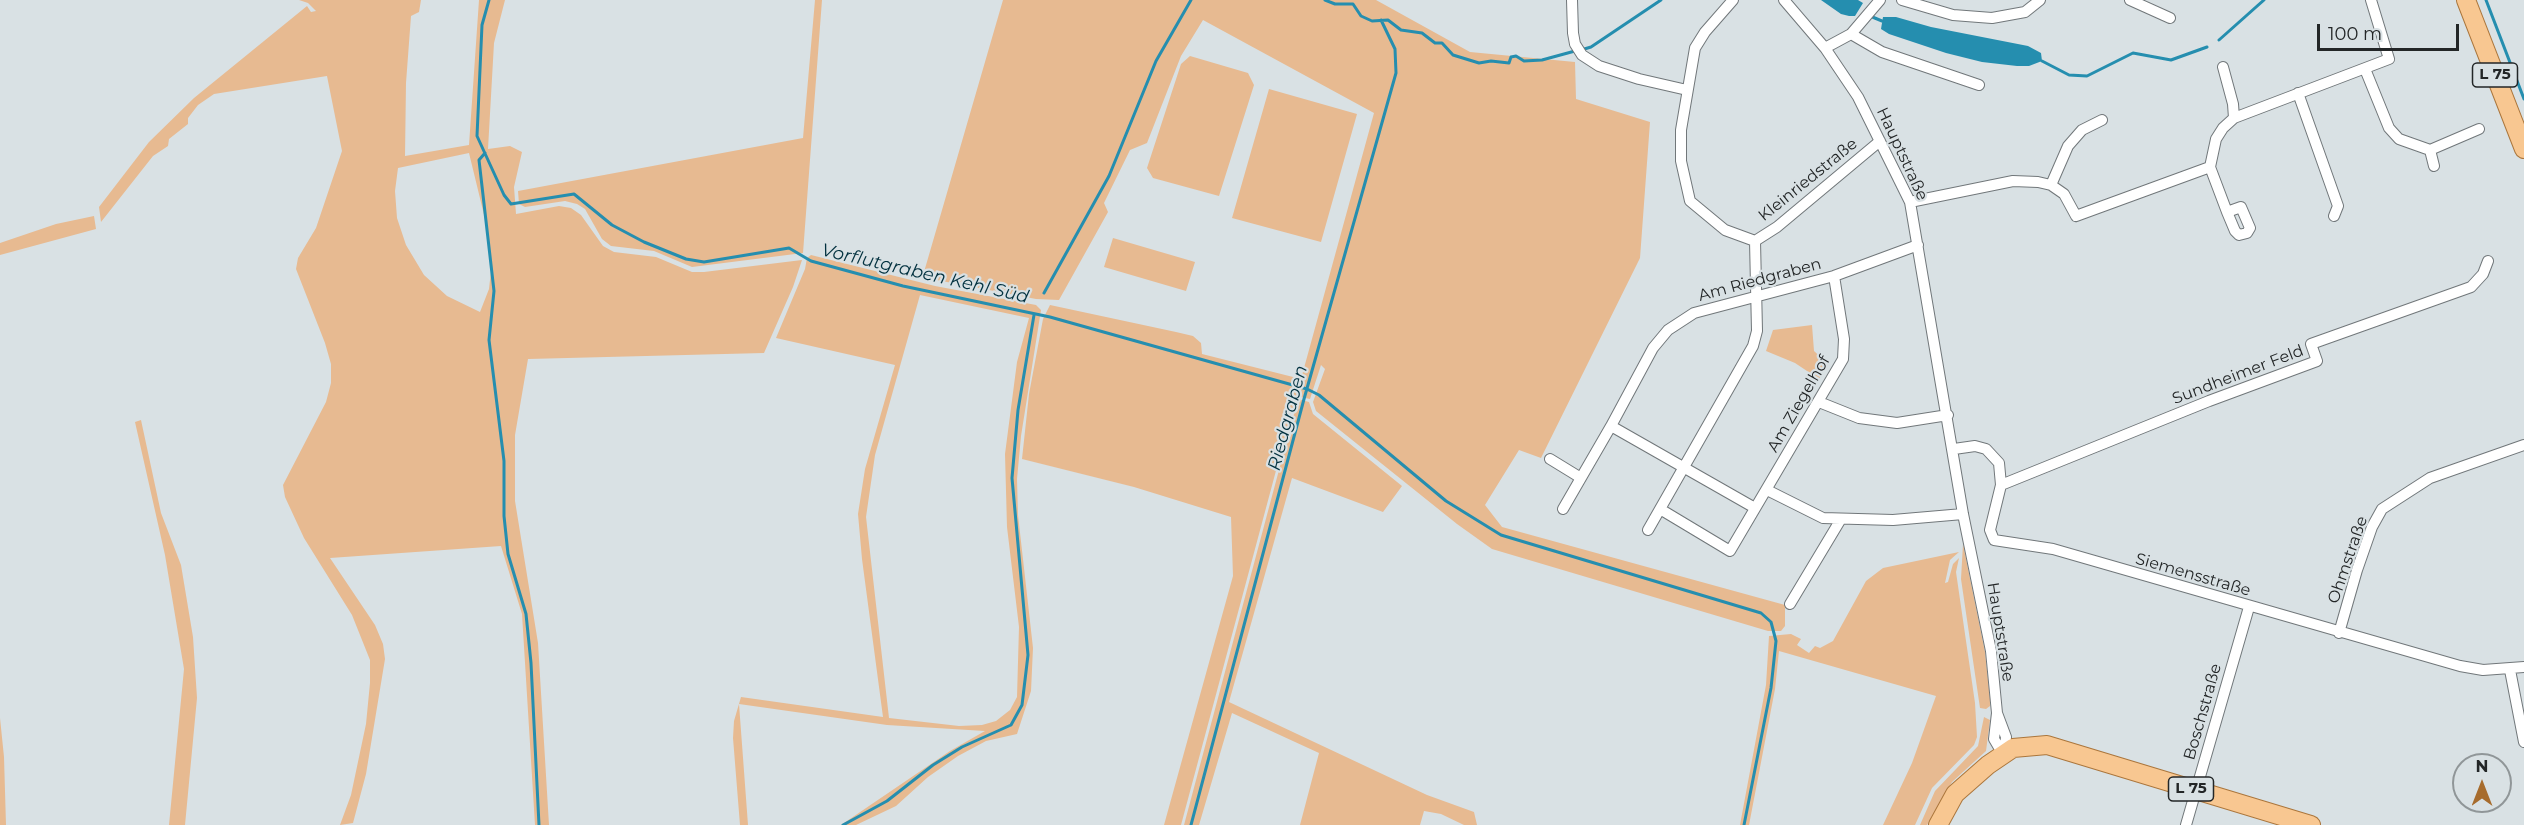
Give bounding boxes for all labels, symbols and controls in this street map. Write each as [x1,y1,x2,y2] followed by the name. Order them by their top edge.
[2320,12,2462,50] scale bar
[2328,23,2382,45] text: 100 m
[2472,63,2518,87] road number: L 75
[1872,104,1932,204] street label: Hauptstraße
[1755,134,1861,226] street label: Kleinriedstraße
[819,240,1031,308] water label: Vorflutgraben Kehl Süd
[1696,254,1824,306] street label: Am Riedgraben
[2170,341,2306,409] street label: Sundheimer Feld
[1764,352,1834,456] street label: Am Ziegelhof
[1264,363,1312,473] water label: Riedgraben
[2324,514,2372,606] street label: Ohmstraße
[2133,549,2253,601] street label: Siemensstraße
[1983,581,2017,683] street label: Hauptstraße
[2180,662,2226,762] street label: Boschstraße
[2452,753,2512,813] north arrow
[2476,757,2488,776] text: N
[2168,777,2214,801] road number: L 75

